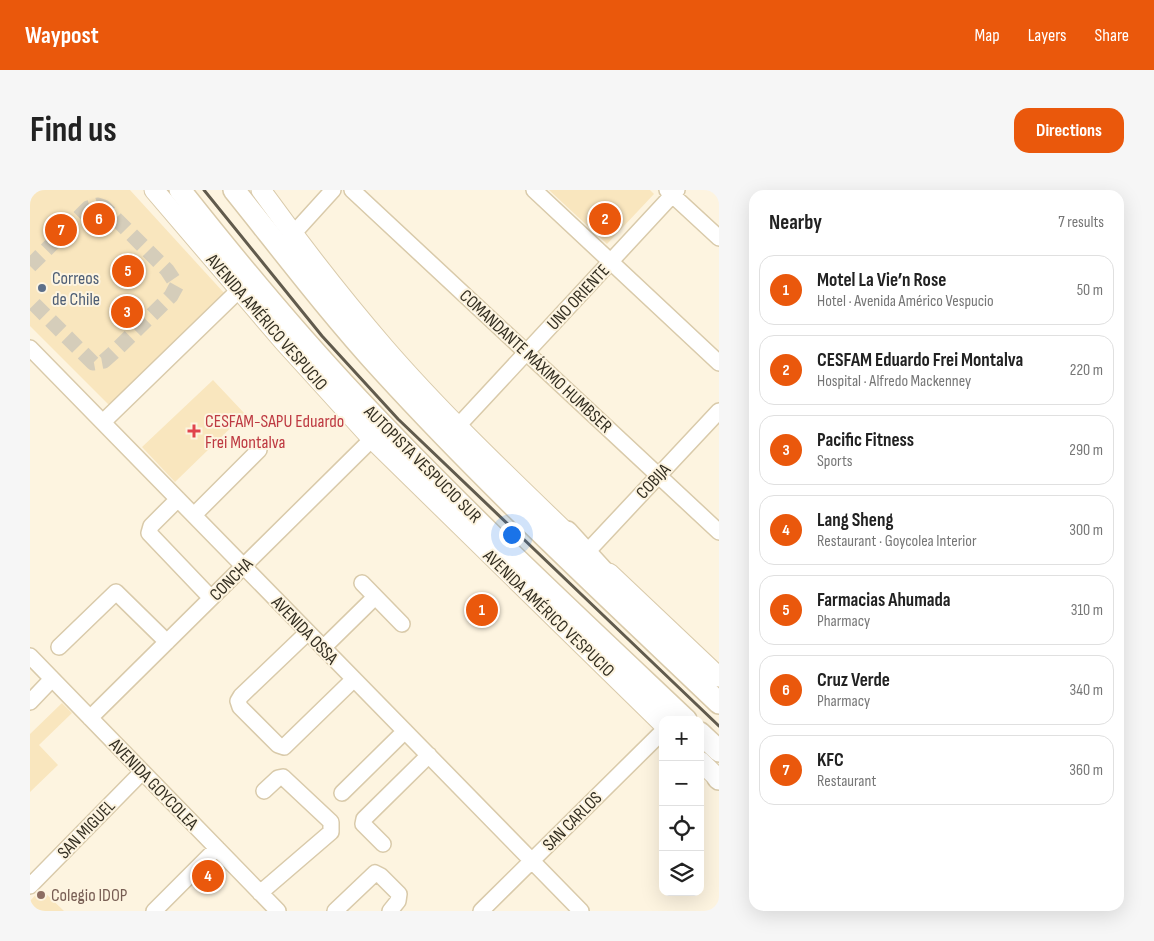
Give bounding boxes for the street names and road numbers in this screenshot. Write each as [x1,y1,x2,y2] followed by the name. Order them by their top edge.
[201,249,332,395] street label: AVENIDA AMÉRICO VESPUCIO
[543,260,614,334] street label: UNO ORIENTE
[455,285,616,437] street label: COMANDANTE MÁXIMO HUMBSER
[359,401,486,527] street label: AUTOPISTA VESPUCIO SUR
[632,459,675,503] street label: COBIJA
[478,545,618,681] street label: AVENIDA AMÉRICO VESPUCIO
[205,553,257,605] street label: CONCHA
[266,591,342,669] street label: AVENIDA OSSA
[104,734,203,834] street label: AVENIDA GOYCOLEA
[538,787,607,855] street label: SAN CARLOS
[53,795,120,863] street label: SAN MIGUEL

